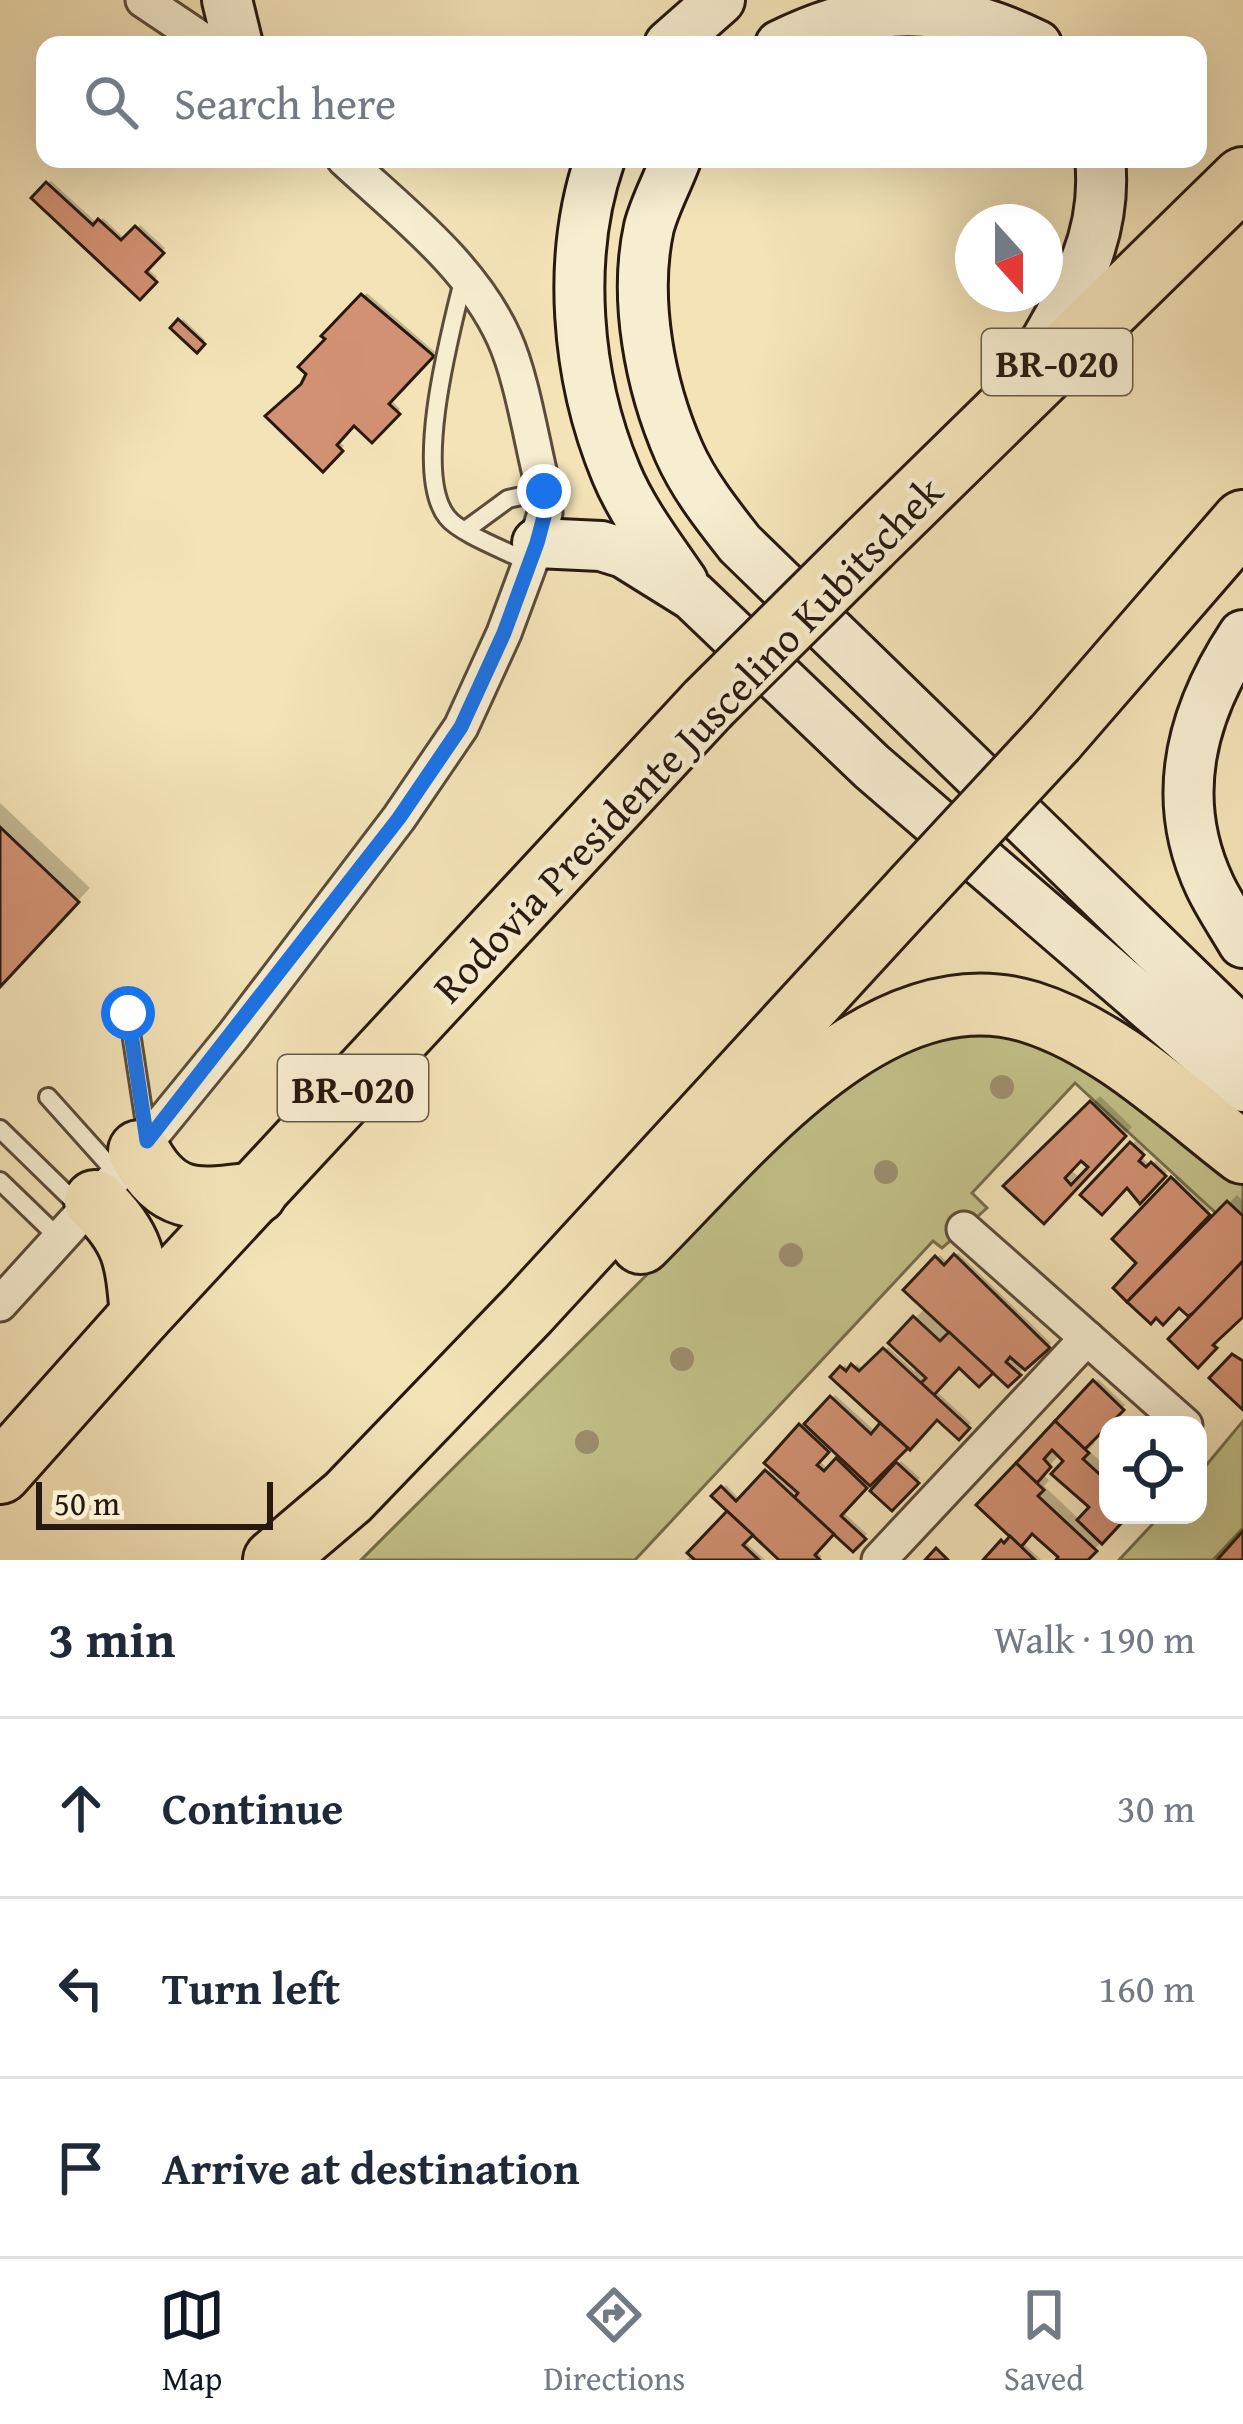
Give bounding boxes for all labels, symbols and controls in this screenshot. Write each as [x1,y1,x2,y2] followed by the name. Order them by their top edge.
[36,36,1207,168] search box
[78,69,144,135] icon: search
[174,70,396,135] text: Search here
[955,204,1063,312] north arrow
[982,329,1132,395] road number: BR-020
[418,461,956,1016] street label: Rodovia Presidente Juscelino Kubitschek
[517,464,571,518] route end
[101,986,155,1040] route start
[278,1055,428,1121] road number: BR-020
[1099,1416,1207,1524] map controls
[1099,1416,1207,1524] button: locate
[36,1476,273,1529] scale bar
[54,1479,120,1527] text: 50 m
[48,1601,175,1676] text: 3 min
[994,1610,1195,1667] text: Walk · 190 m
[48,1775,114,1841] icon: ahead
[162,1775,343,1840] text: Continue
[1117,1779,1195,1836] text: 30 m
[48,1955,114,2021] icon: left
[162,1955,340,2020] text: Turn left
[1098,1959,1195,2016] text: 160 m
[48,2135,114,2201] icon: arrive
[162,2135,580,2200] text: Arrive at destination
[159,2282,225,2402] tab: Map
[544,2282,685,2402] tab: Directions
[1004,2282,1084,2402] tab: Saved

